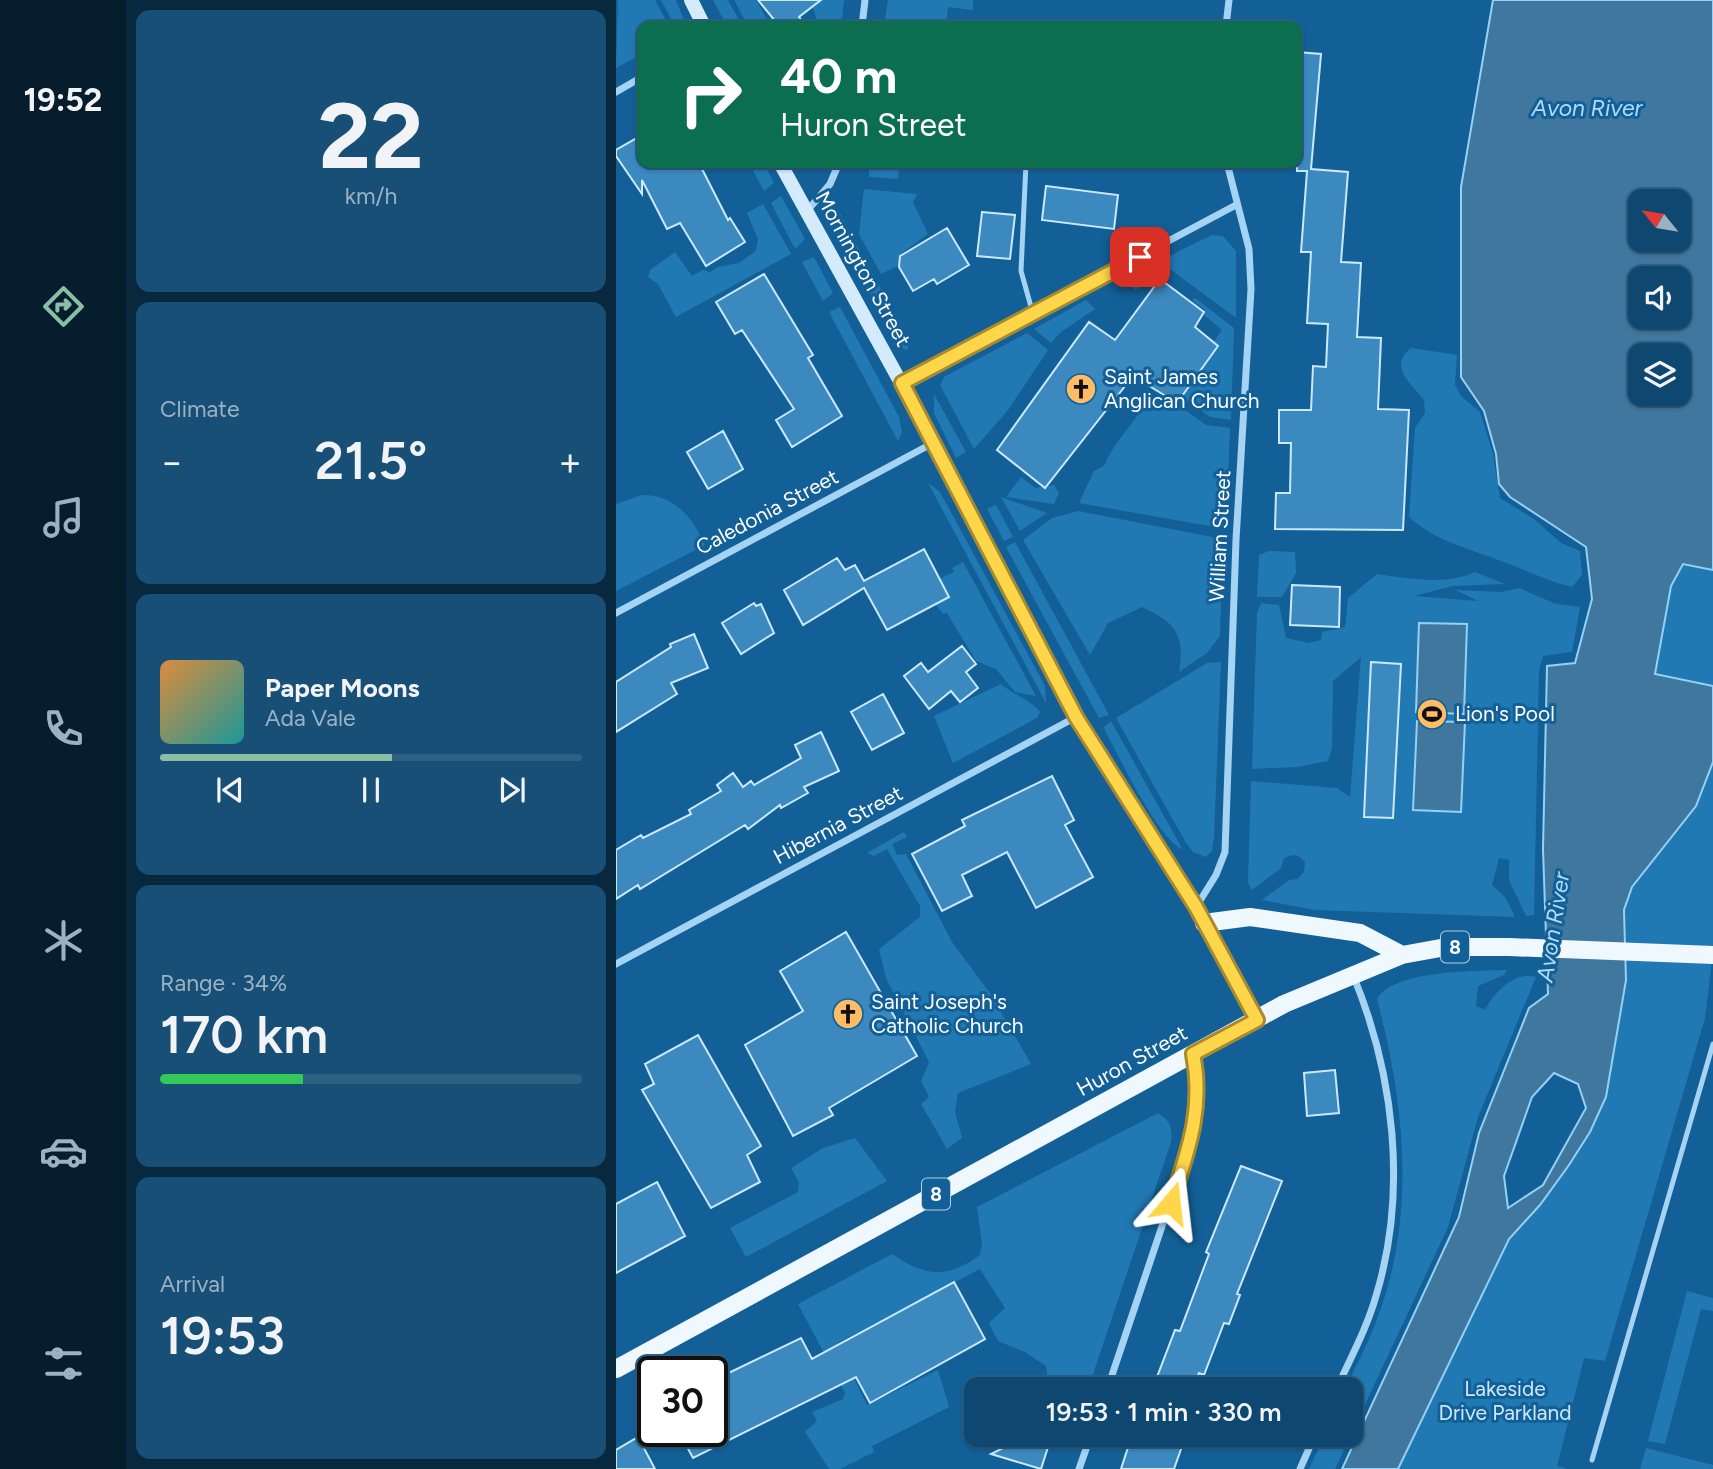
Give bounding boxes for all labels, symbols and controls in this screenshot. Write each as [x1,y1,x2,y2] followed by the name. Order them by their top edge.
[780,46,897,105] text: 40 m
[665,49,756,140] icon: right
[24,81,102,119] text: 19:52
[318,82,424,191] text: 22
[1531,94,1644,122] water label: Avon River
[780,106,967,144] text: Huron Street
[345,182,397,210] text: km/h
[810,187,916,351] street label: Mornington Street
[1628,189,1690,252] north arrow
[1628,189,1691,406] map controls
[1110,227,1170,287] pin
[1121,238,1159,276] icon: arrive
[1628,266,1691,329] button: sound
[39,282,88,331] icon: directions
[1628,343,1691,406] button: layers
[1104,364,1259,413] place label: Saint James Anglican Church
[1064,372,1098,406] church icon: Saint James Anglican Church
[160,395,239,423] text: Climate
[314,430,428,492] text: 21.5°
[160,439,184,485] text: −
[558,439,582,485] text: +
[691,463,842,560] street label: Caledonia Street
[1204,469,1235,602] street label: William Street
[39,493,88,542] icon: music
[265,672,420,704] text: Paper Moons
[1415,697,1449,731] sports icon: Lion's Pool
[1455,701,1555,726] place label: Lion's Pool
[39,704,88,753] icon: phone
[265,704,356,732] text: Ada Vale
[211,771,249,809] icon: previous
[352,771,390,809] icon: pause
[493,771,531,809] icon: next
[769,780,907,869] street label: Hibernia Street
[1530,869,1576,985] water label: Avon River
[39,916,88,965] icon: climate
[1441,931,1469,962] road number: 8
[160,969,287,997] text: Range · 34%
[871,989,1023,1038] place label: Saint Joseph's Catholic Church
[831,997,865,1031] church icon: Saint Joseph's Catholic Church
[160,1004,328,1066] text: 170 km
[1072,1020,1191,1101] street label: Huron Street
[39,1127,88,1176] icon: car
[1134,1166,1208,1240] position arrow
[922,1178,950,1210] road number: 8
[160,1270,225,1298] text: Arrival
[160,1305,285,1367] text: 19:53
[39,1339,88,1388] icon: filters
[637,1356,728,1447] speed limit sign: 30
[1438,1376,1572,1425] park label: Lakeside Drive Parkland
[1046,1396,1281,1428] text: 19:53 · 1 min · 330 m

